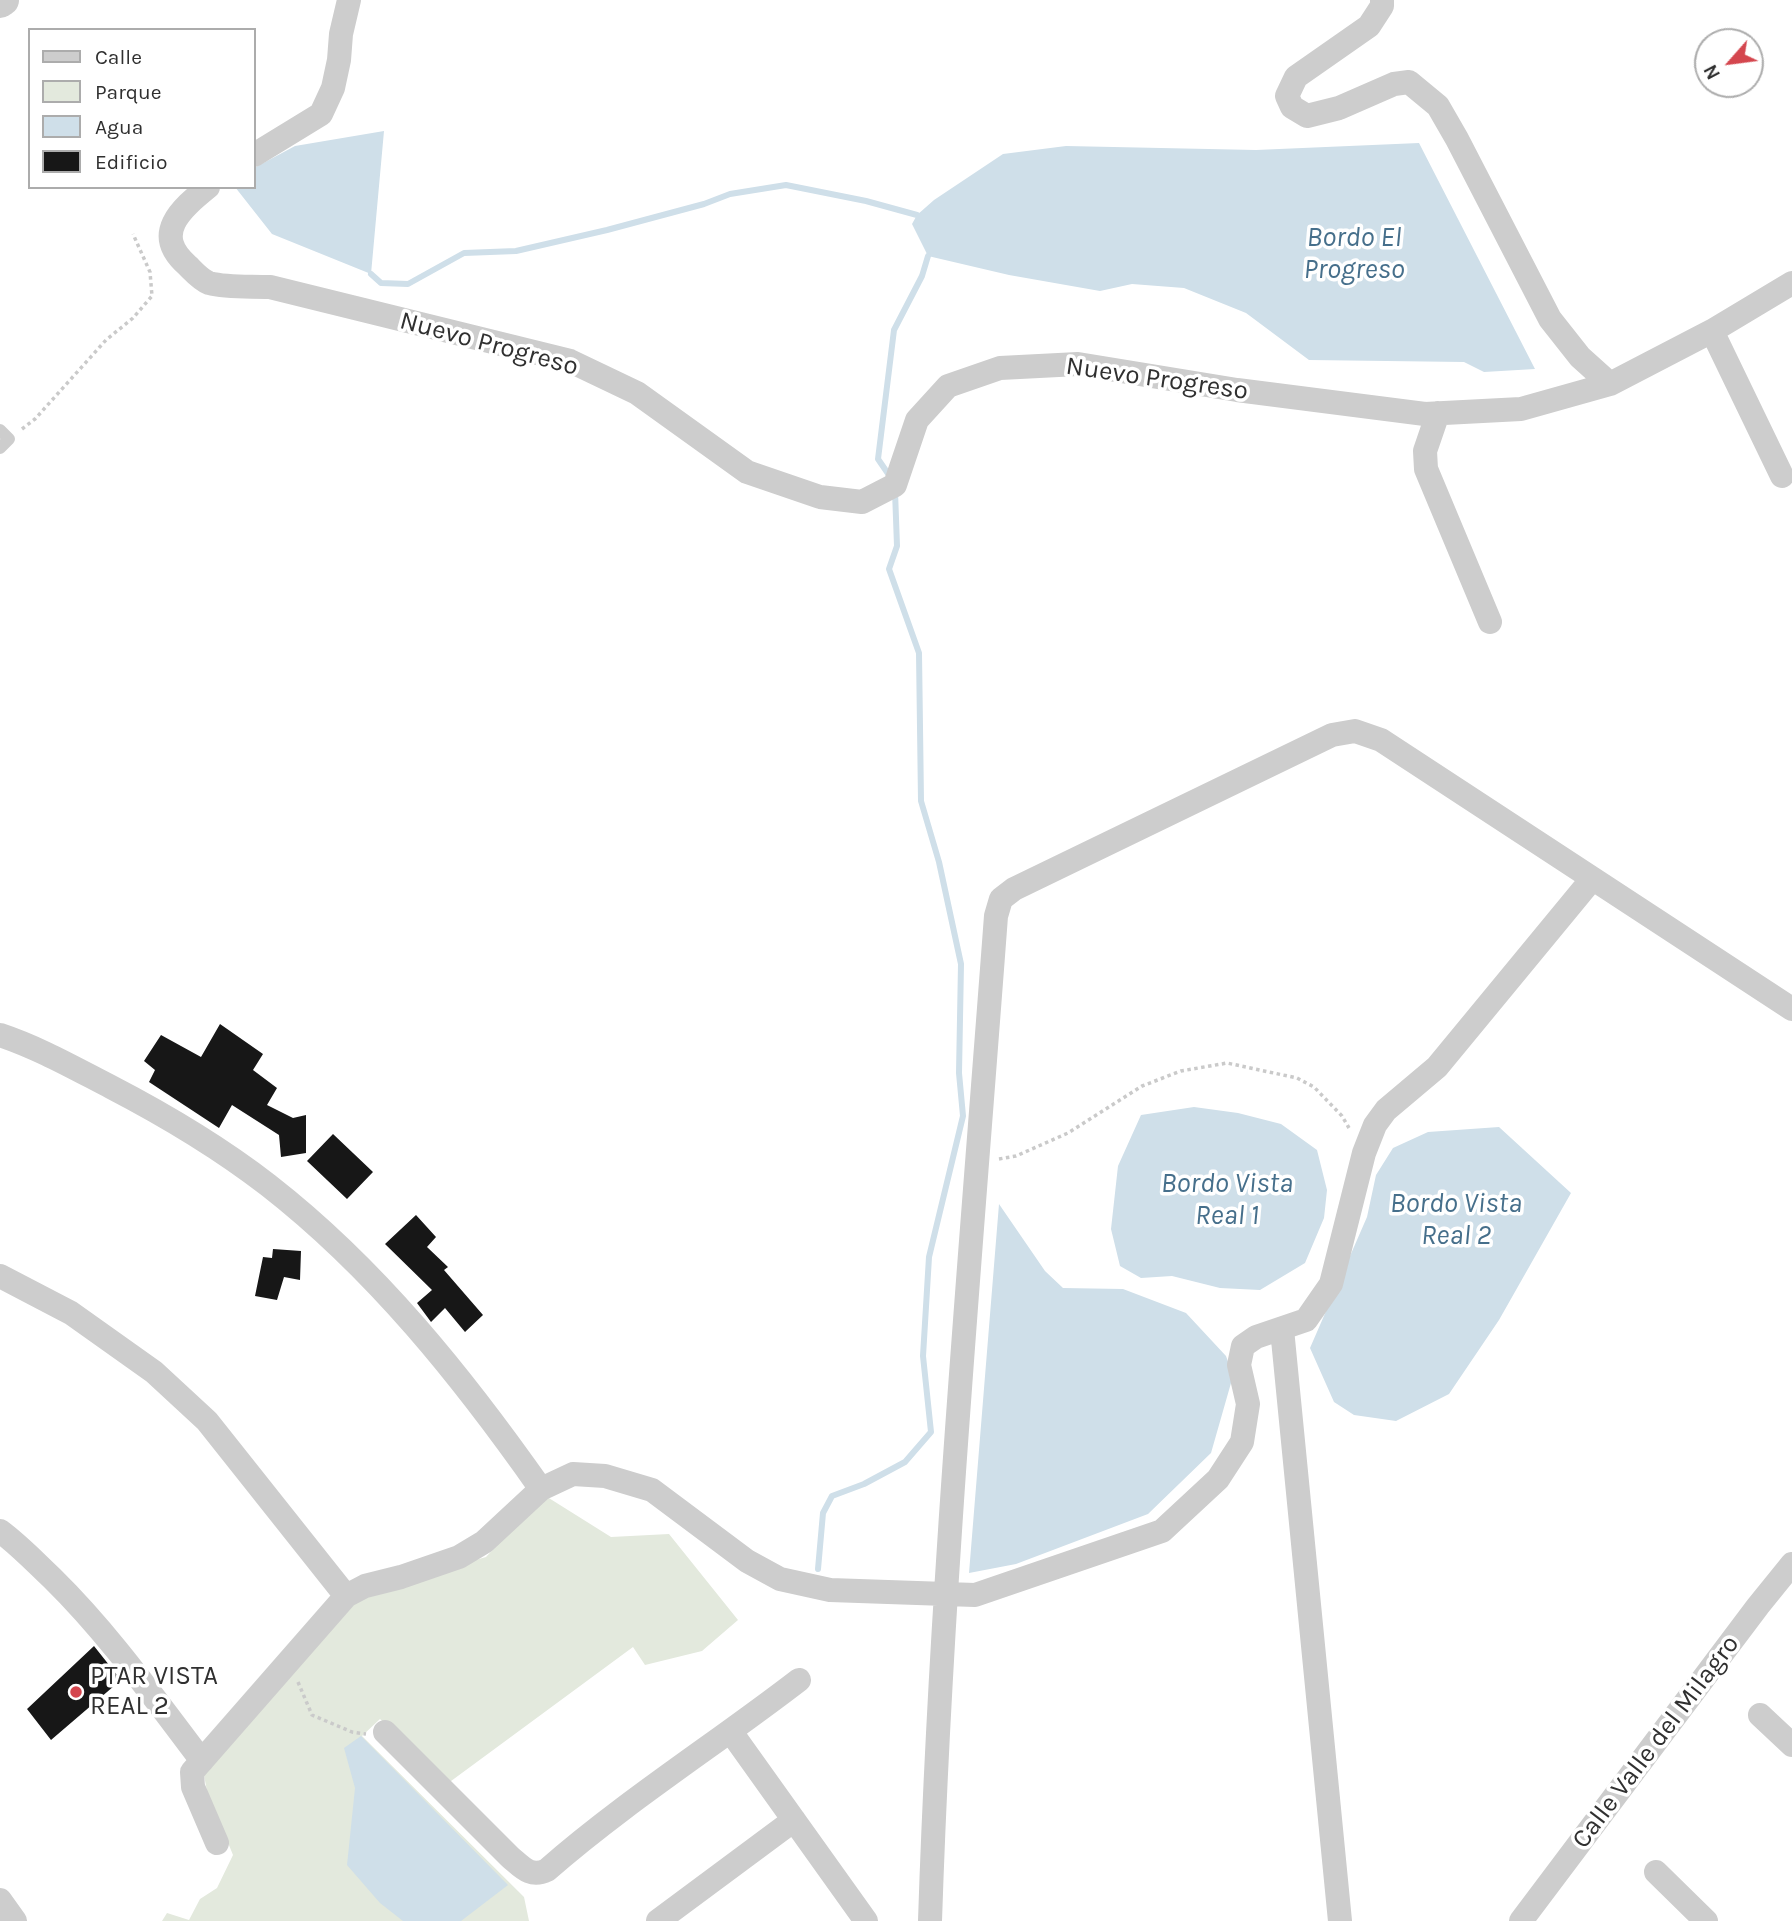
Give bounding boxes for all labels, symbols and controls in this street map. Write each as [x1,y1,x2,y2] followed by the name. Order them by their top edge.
[28,28,256,189] legend
[1694,28,1764,98] north arrow
[95,45,142,69] text: Calle
[1699,61,1725,83] text: N
[95,80,162,104] text: Parque
[95,115,143,139] text: Agua
[95,150,168,174] text: Edificio
[1303,221,1405,287] water label: Bordo El Progreso
[396,305,582,383] street label: Nuevo Progreso
[1064,351,1250,407] street label: Nuevo Progreso
[1161,1167,1293,1233] water label: Bordo Vista Real 1
[1390,1187,1522,1253] water label: Bordo Vista Real 2
[1566,1629,1746,1855] street label: Calle Valle del Milagro
[90,1661,218,1722] place label: PTAR VISTA REAL 2
[68,1684,84,1700] marker: PTAR VISTA REAL 2

